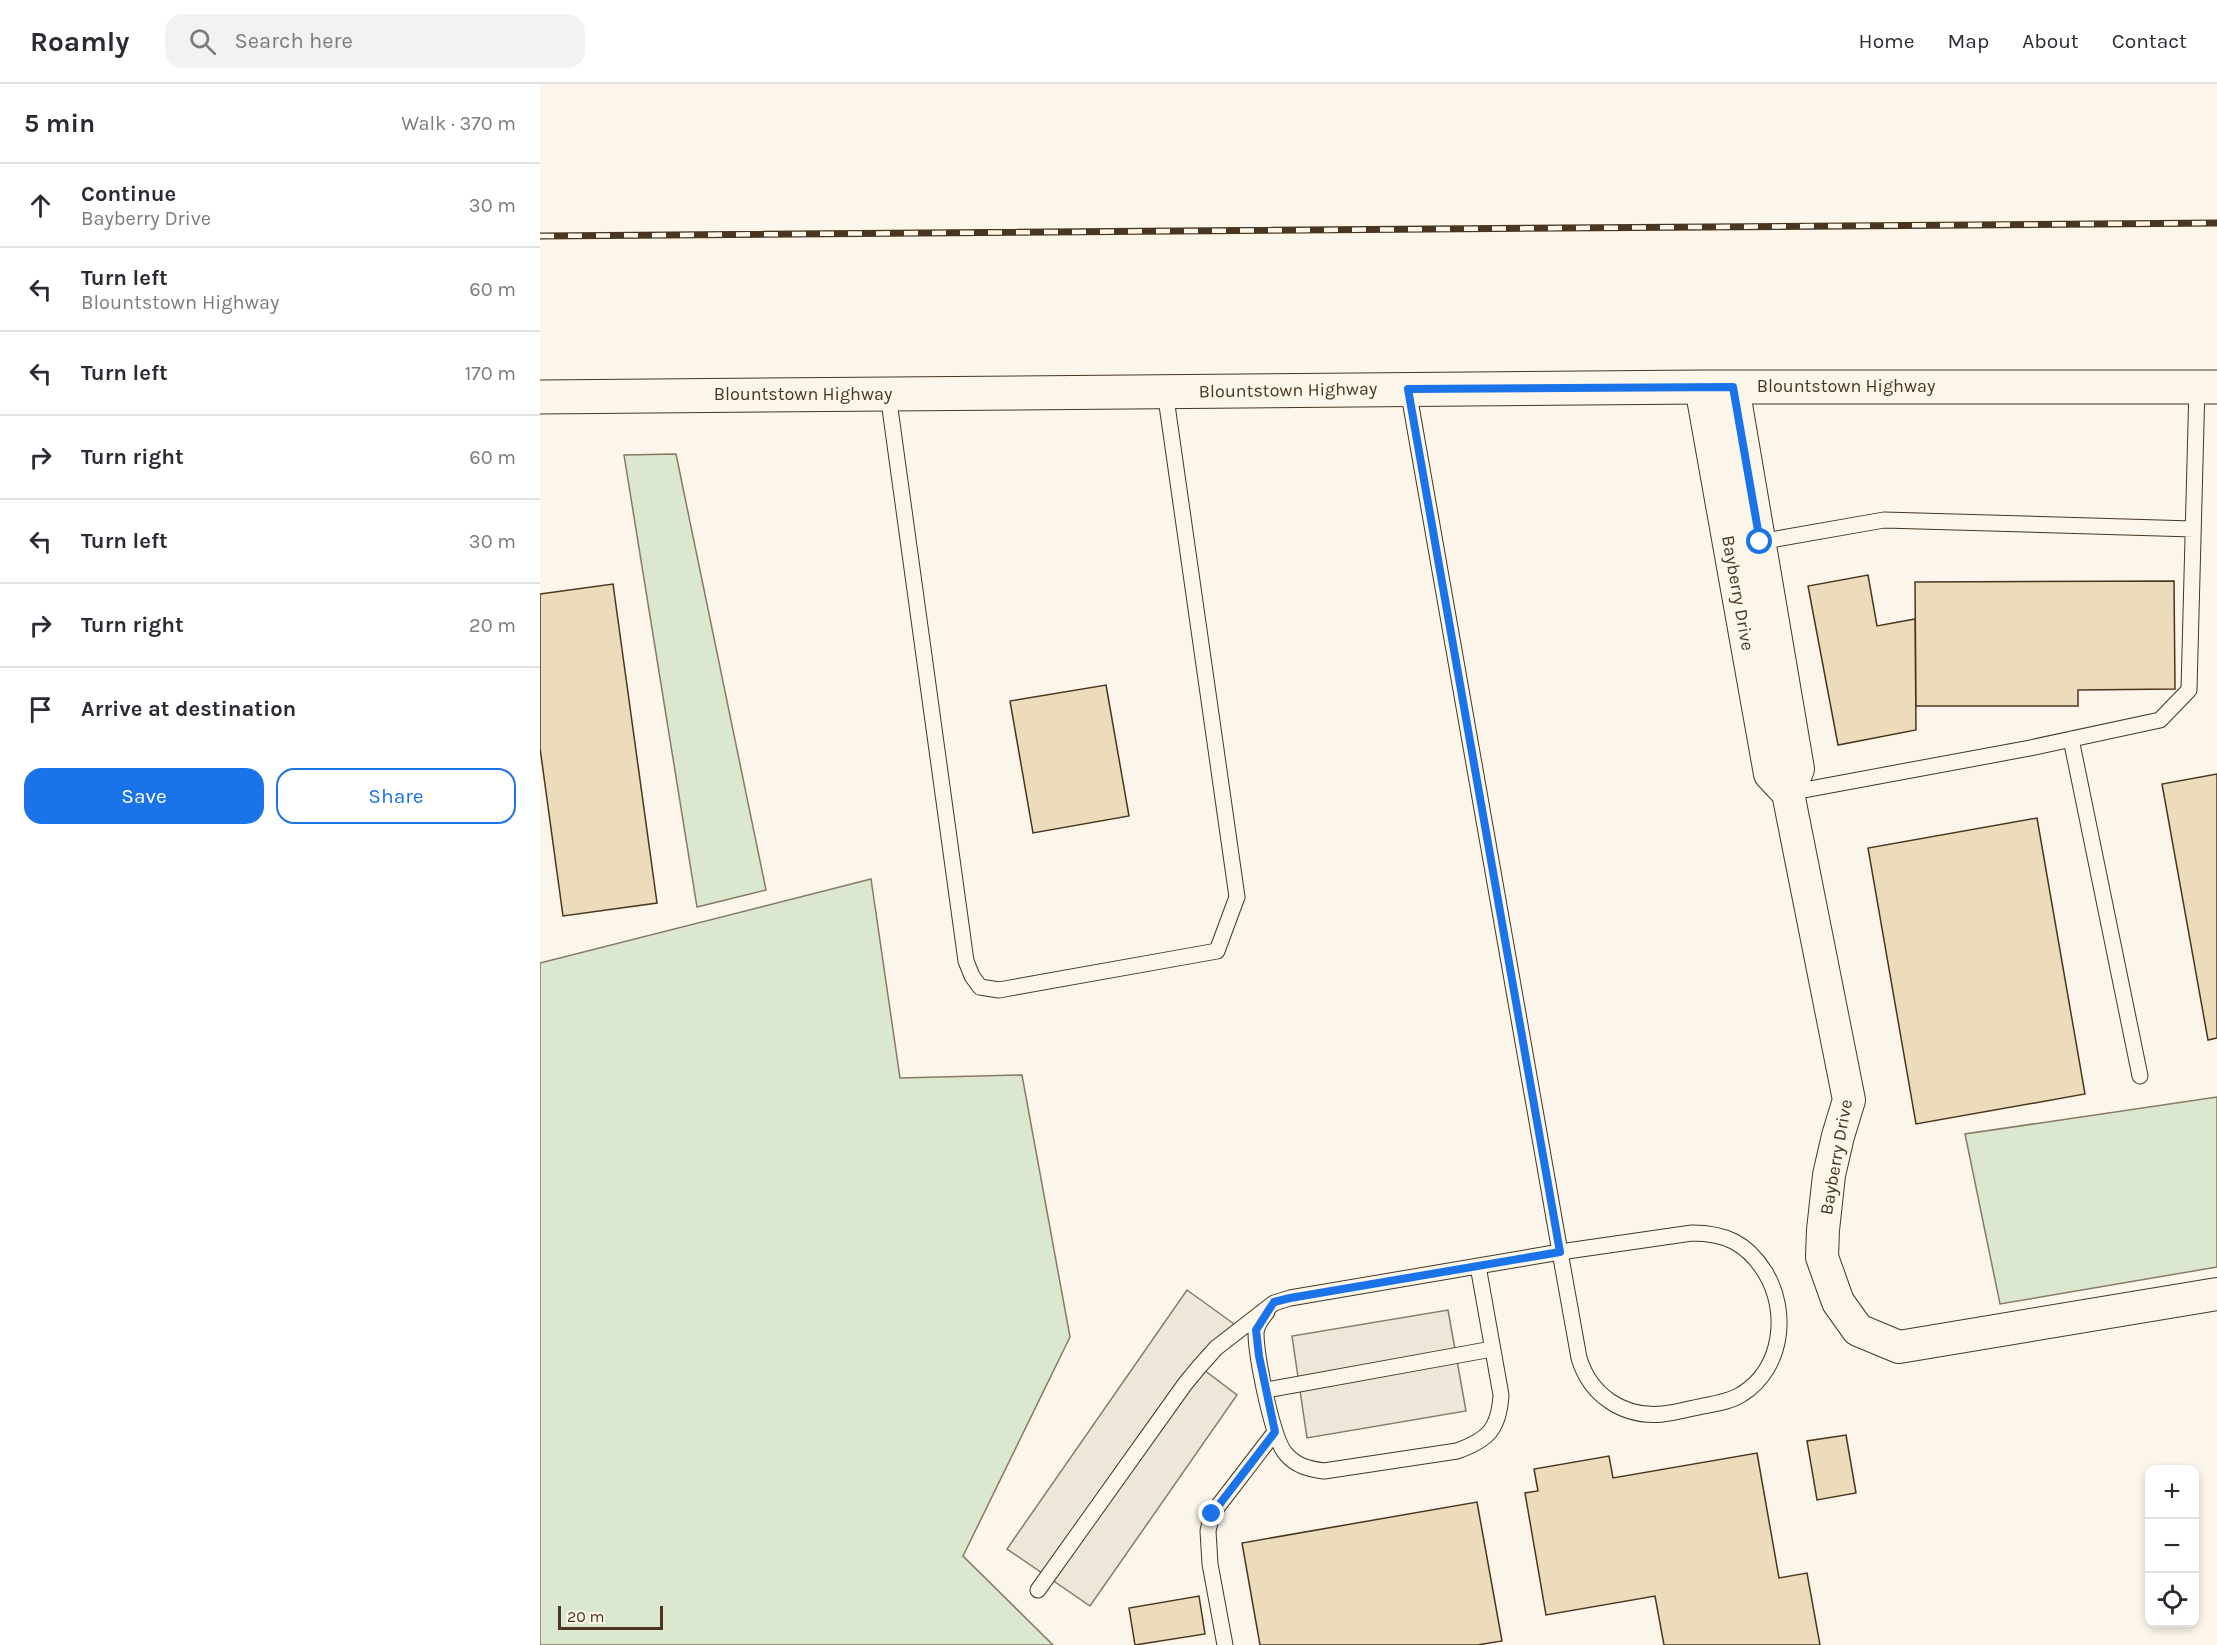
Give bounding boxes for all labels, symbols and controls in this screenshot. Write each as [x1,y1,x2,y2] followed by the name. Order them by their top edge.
[165,14,585,68] search box
[30,25,129,58] text: Roamly
[186,25,219,58] icon: search
[234,28,353,54] text: Search here
[1859,29,1915,53] text: Home
[1948,29,1989,53] text: Map
[2022,29,2079,53] text: About
[2112,29,2187,53] text: Contact
[24,108,95,139] text: 5 min
[401,112,516,135] text: Walk · 370 m
[81,181,176,207] text: Continue
[24,189,57,222] icon: ahead
[469,194,516,217] text: 30 m
[81,207,211,230] text: Bayberry Drive
[81,265,168,291] text: Turn left
[24,273,57,306] icon: left
[469,278,516,301] text: 60 m
[81,291,279,314] text: Blountstown Highway
[24,357,57,390] icon: left
[81,360,168,386] text: Turn left
[465,362,516,385] text: 170 m
[1757,375,1936,397] street label: Blountstown Highway
[1199,377,1378,403] street label: Blountstown Highway
[714,383,893,405] street label: Blountstown Highway
[24,441,57,474] icon: right
[81,444,184,470] text: Turn right
[469,446,516,469] text: 60 m
[24,525,57,558] icon: left
[81,528,168,554] text: Turn left
[1746,528,1772,554] route start
[469,530,516,553] text: 30 m
[1717,533,1759,653] street label: Bayberry Drive
[24,609,57,642] icon: right
[81,612,184,638] text: Turn right
[469,614,516,637] text: 20 m
[24,693,57,726] icon: arrive
[81,696,296,722] text: Arrive at destination
[24,768,264,824] button: Save
[276,768,516,824] button: Share
[1815,1097,1857,1217] street label: Bayberry Drive
[2145,1465,2199,1627] map controls
[2145,1465,2199,1519] button: +
[1198,1500,1224,1526] route end
[2145,1519,2199,1573] button: −
[2145,1573,2199,1627] button: locate
[558,1603,663,1630] scale bar
[567,1607,605,1626] text: 20 m

